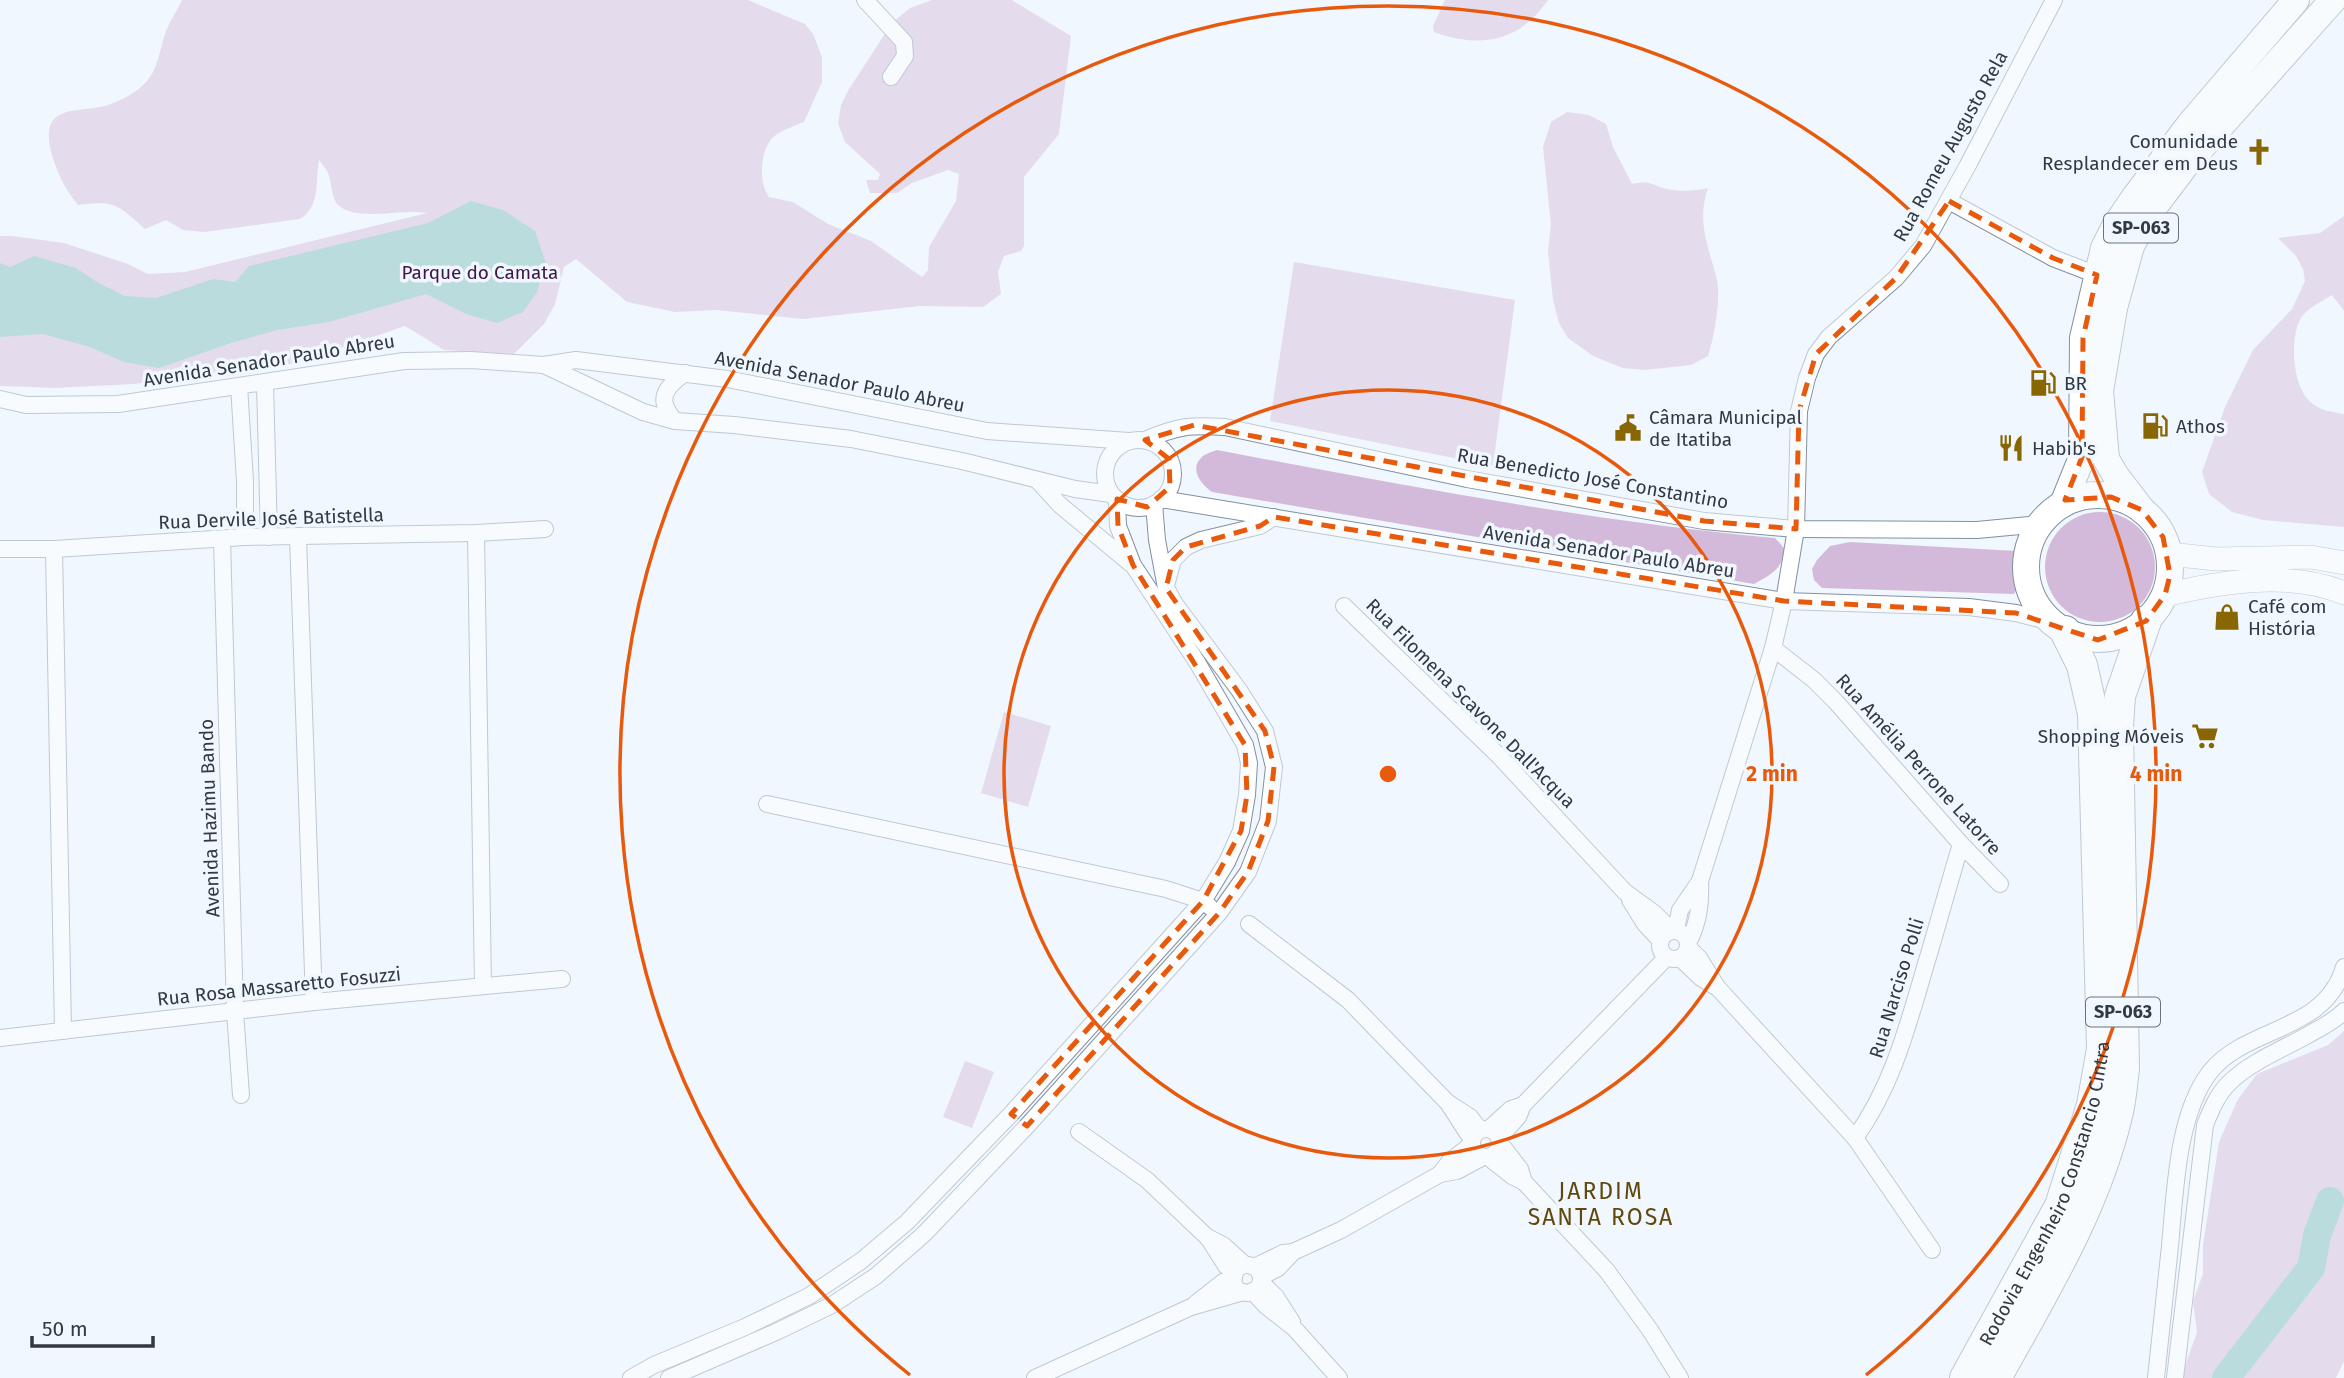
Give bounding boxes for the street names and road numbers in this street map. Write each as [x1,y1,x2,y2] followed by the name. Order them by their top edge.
[1888,47,2013,246] street label: Rua Romeu Augusto Rela
[2104,213,2178,242] road number: SP-063
[142,329,396,392] street label: Avenida Senador Paulo Abreu
[713,346,967,417] street label: Avenida Senador Paulo Abreu
[1456,443,1730,514] street label: Rua Benedicto José Constantino
[158,503,384,534] street label: Rua Dervile José Batistella
[1482,520,1736,583] street label: Avenida Senador Paulo Abreu
[1361,594,1580,813] street label: Rua Filomena Scavone Dall'Acqua
[1831,669,2006,860] street label: Rua Amélia Perrone Latorre
[195,718,224,918] street label: Avenida Hazimu Bando
[1864,915,1929,1061] street label: Rua Narciso Polli
[156,962,402,1011] street label: Rua Rosa Massaretto Fosuzzi
[2086,998,2160,1027] road number: SP-063
[1974,1041,2114,1350] street label: Rodovia Engenheiro Constancio Cintra

